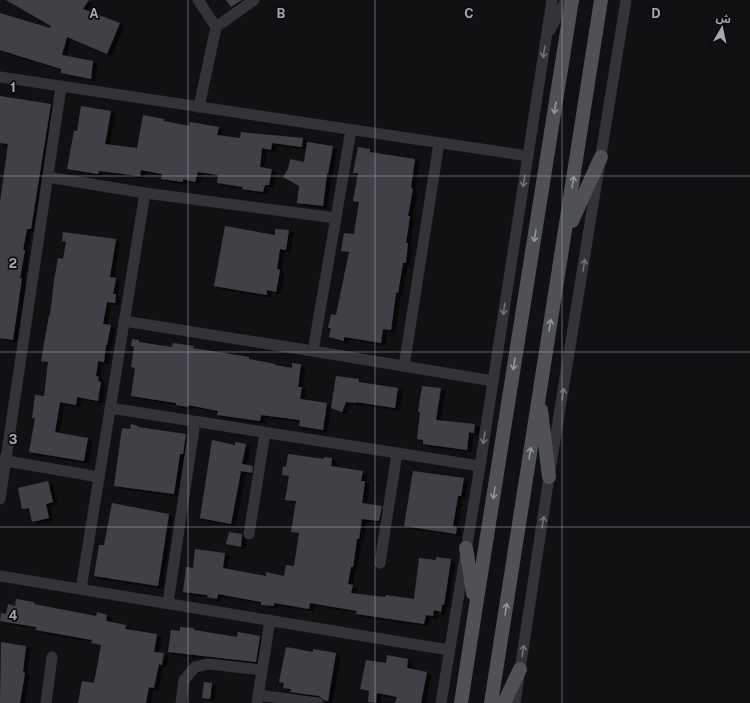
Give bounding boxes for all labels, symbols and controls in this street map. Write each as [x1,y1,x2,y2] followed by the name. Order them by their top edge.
[89,6,99,21] text: A
[277,6,286,21] text: B
[464,6,474,21] text: C
[651,6,661,21] text: D
[702,8,742,48] north arrow
[715,11,732,26] text: ش
[540,45,548,58] one-way arrow
[10,80,16,95] text: 1
[551,101,559,114] one-way arrow
[520,174,528,187] one-way arrow
[569,176,577,189] one-way arrow
[531,229,539,242] one-way arrow
[9,256,17,271] text: 2
[580,259,588,272] one-way arrow
[500,302,508,315] one-way arrow
[546,318,554,331] one-way arrow
[510,357,518,370] one-way arrow
[559,388,567,401] one-way arrow
[480,431,488,444] one-way arrow
[9,432,18,447] text: 3
[526,447,534,460] one-way arrow
[490,486,498,499] one-way arrow
[539,516,547,529] one-way arrow
[502,603,510,616] one-way arrow
[9,608,18,623] text: 4
[519,645,527,658] one-way arrow

